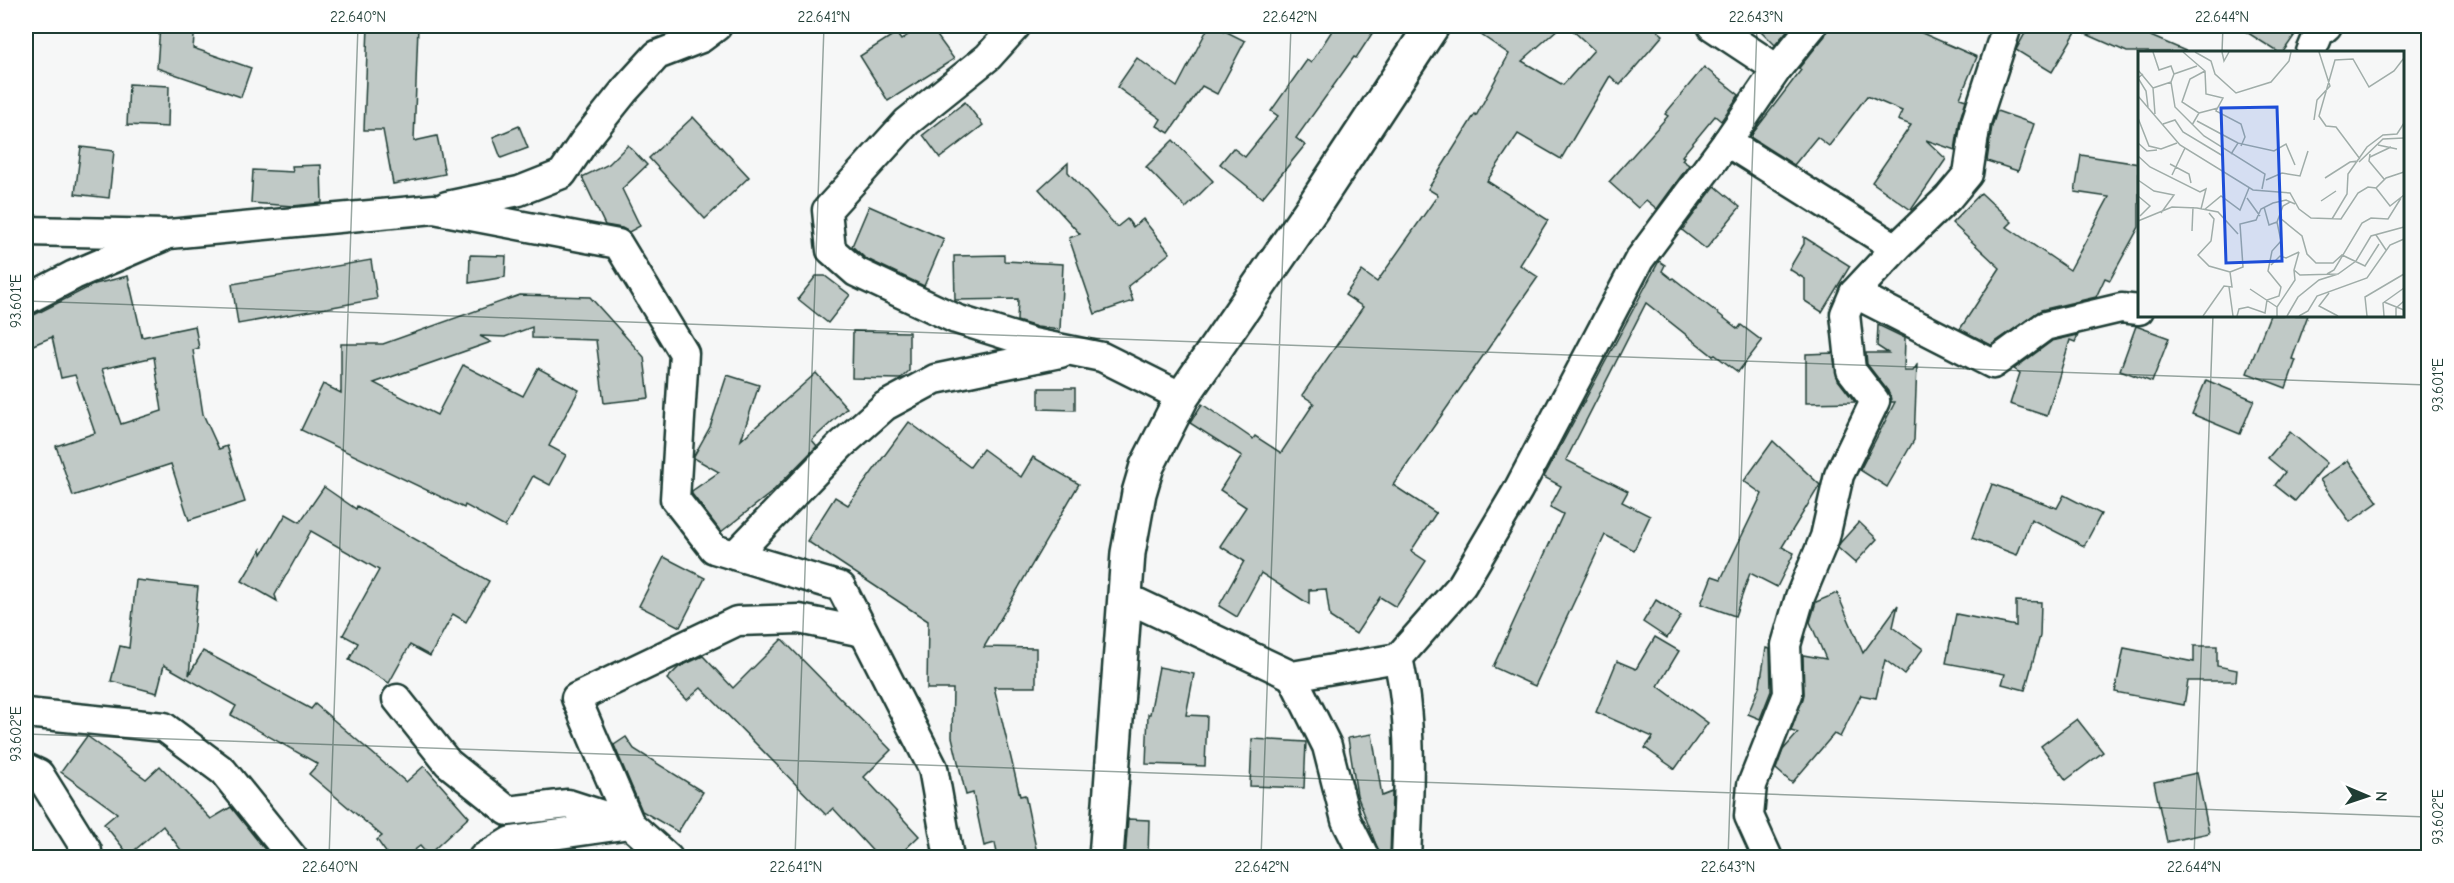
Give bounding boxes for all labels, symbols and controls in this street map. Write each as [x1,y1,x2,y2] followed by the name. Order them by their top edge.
[330,8,386,26] text: 22.640°N
[798,8,850,26] text: 22.641°N
[1263,8,1317,26] text: 22.642°N
[1729,8,1783,26] text: 22.643°N
[2195,8,2249,26] text: 22.644°N
[2138,51,2403,316] inset map
[7,274,25,328] text: 93.601°E
[2429,358,2447,412] text: 93.601°E
[7,706,25,762] text: 93.602°E
[2337,766,2397,826] north arrow
[2429,789,2447,845] text: 93.602°E
[2372,791,2390,802] text: N
[302,858,358,876] text: 22.640°N
[770,858,822,876] text: 22.641°N
[1235,858,1289,876] text: 22.642°N
[1701,858,1755,876] text: 22.643°N
[2167,858,2221,876] text: 22.644°N

